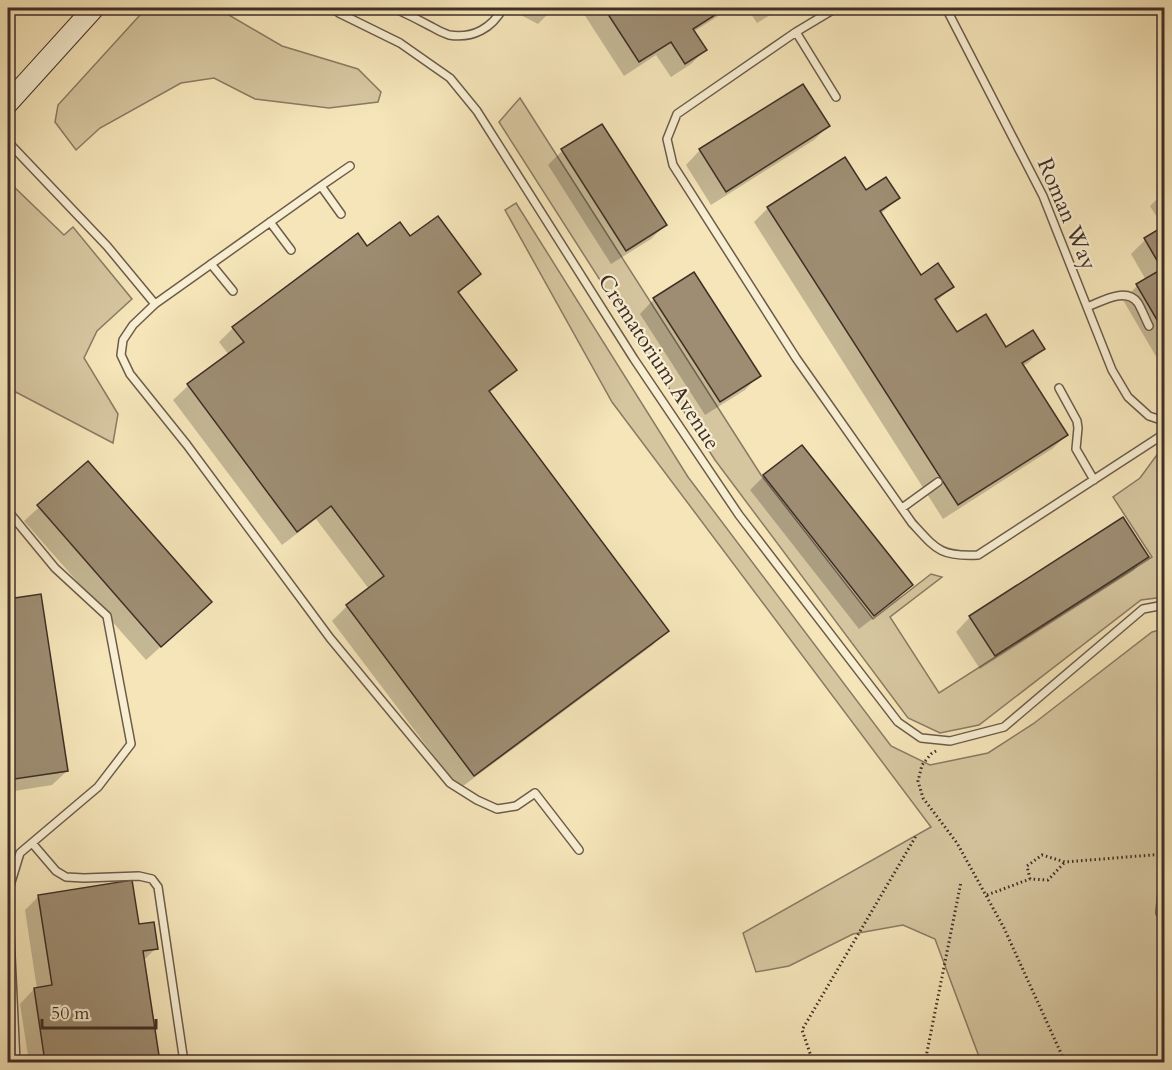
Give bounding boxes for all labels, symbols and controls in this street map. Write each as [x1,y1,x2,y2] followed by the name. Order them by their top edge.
[1030,153,1104,275] street label: Roman Way
[591,268,727,456] street label: Crematorium Avenue
[42,992,156,1030] scale bar
[51,1001,90,1026] text: 50 m

